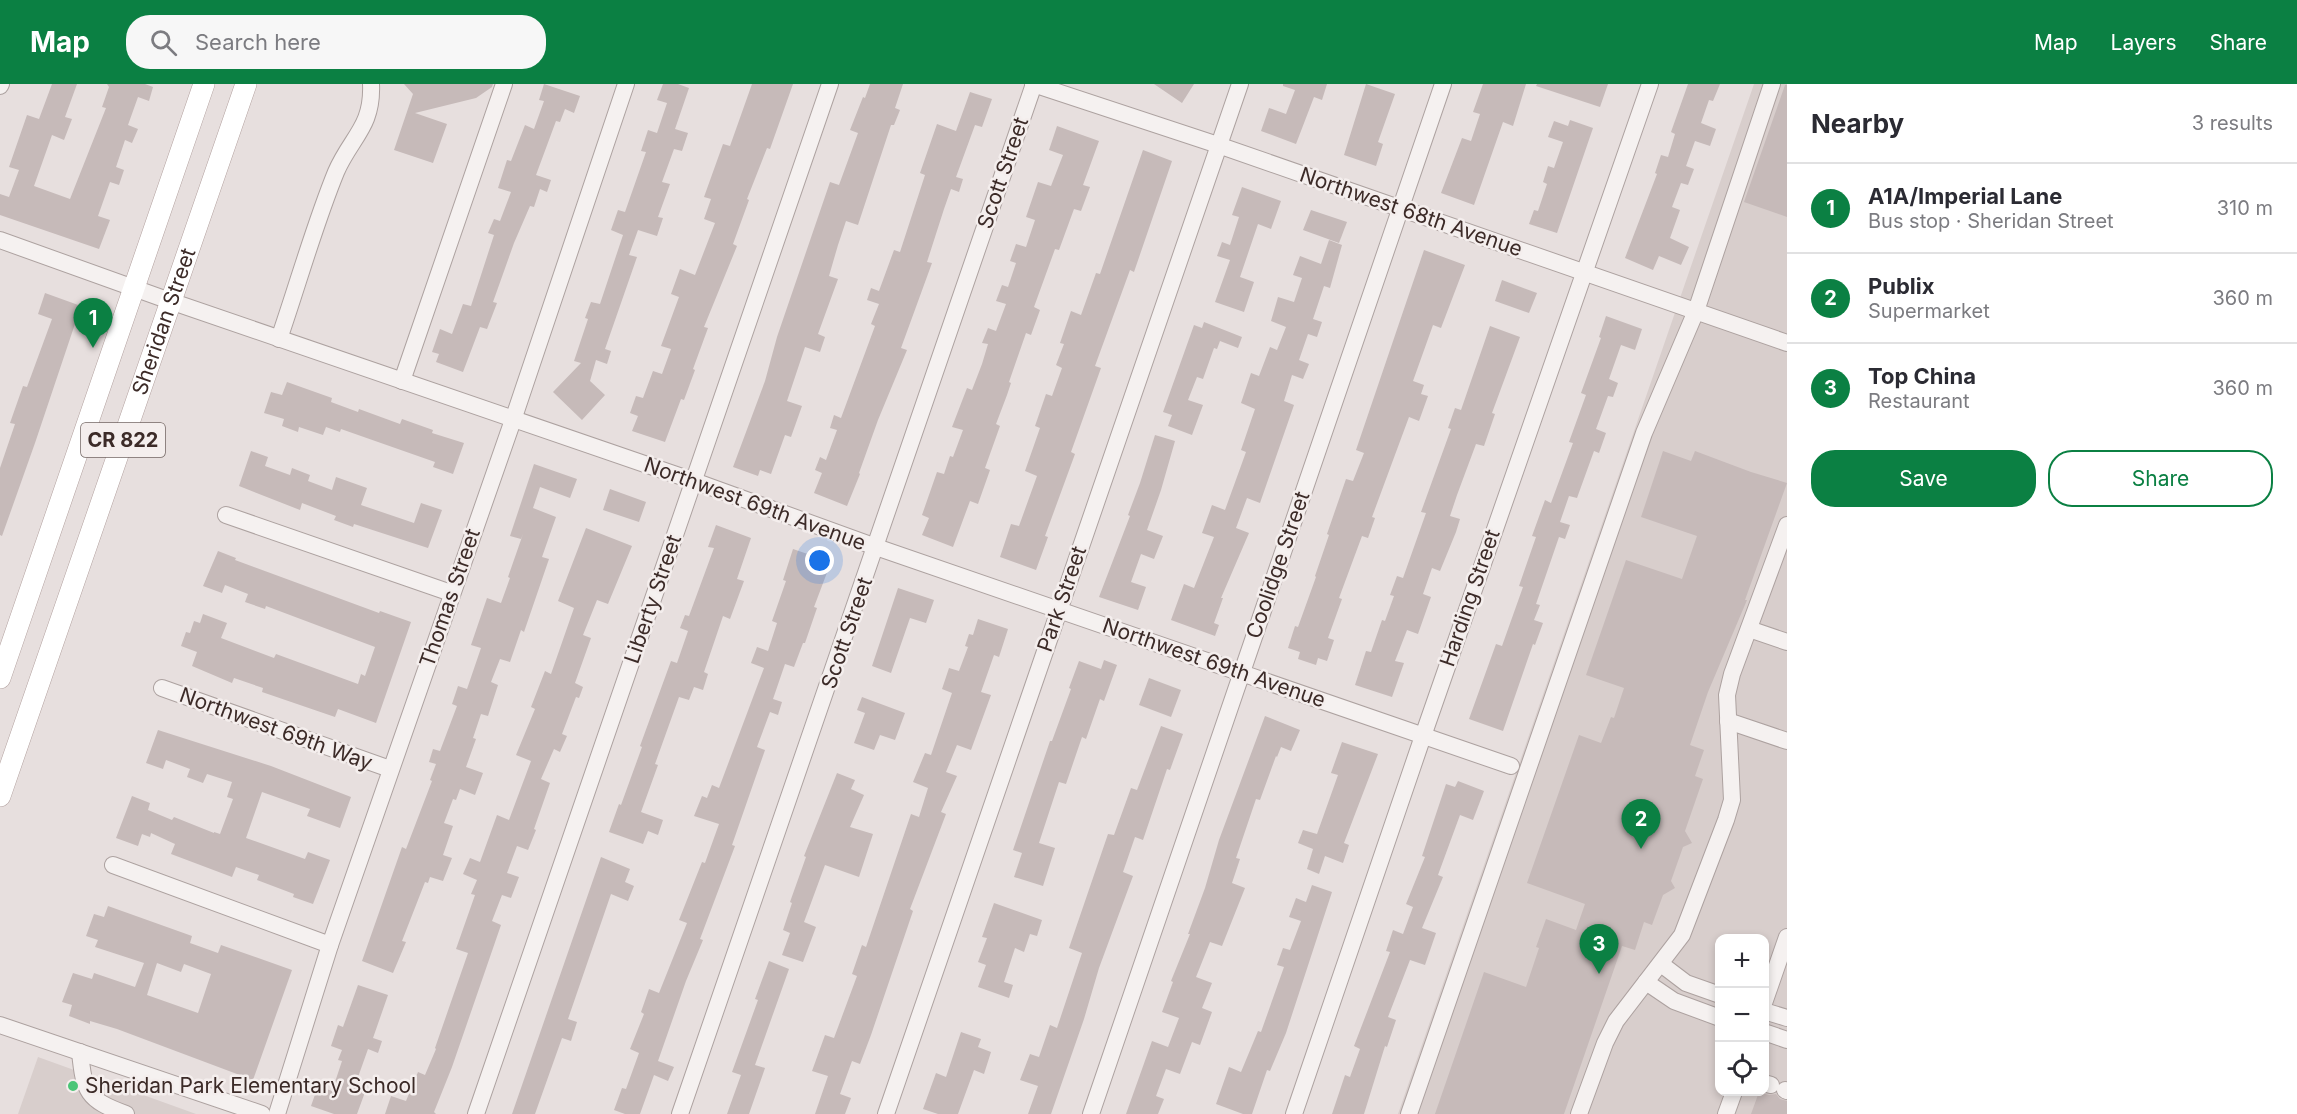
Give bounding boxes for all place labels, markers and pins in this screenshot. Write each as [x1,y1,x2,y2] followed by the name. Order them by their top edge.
[74,298,112,348] pin: 1
[1622,800,1660,849] pin: 2
[1580,924,1618,974] pin: 3
[85,1073,416,1098] place label: Sheridan Park Elementary School
[66,1079,80,1093] marker: Sheridan Park Elementary School

